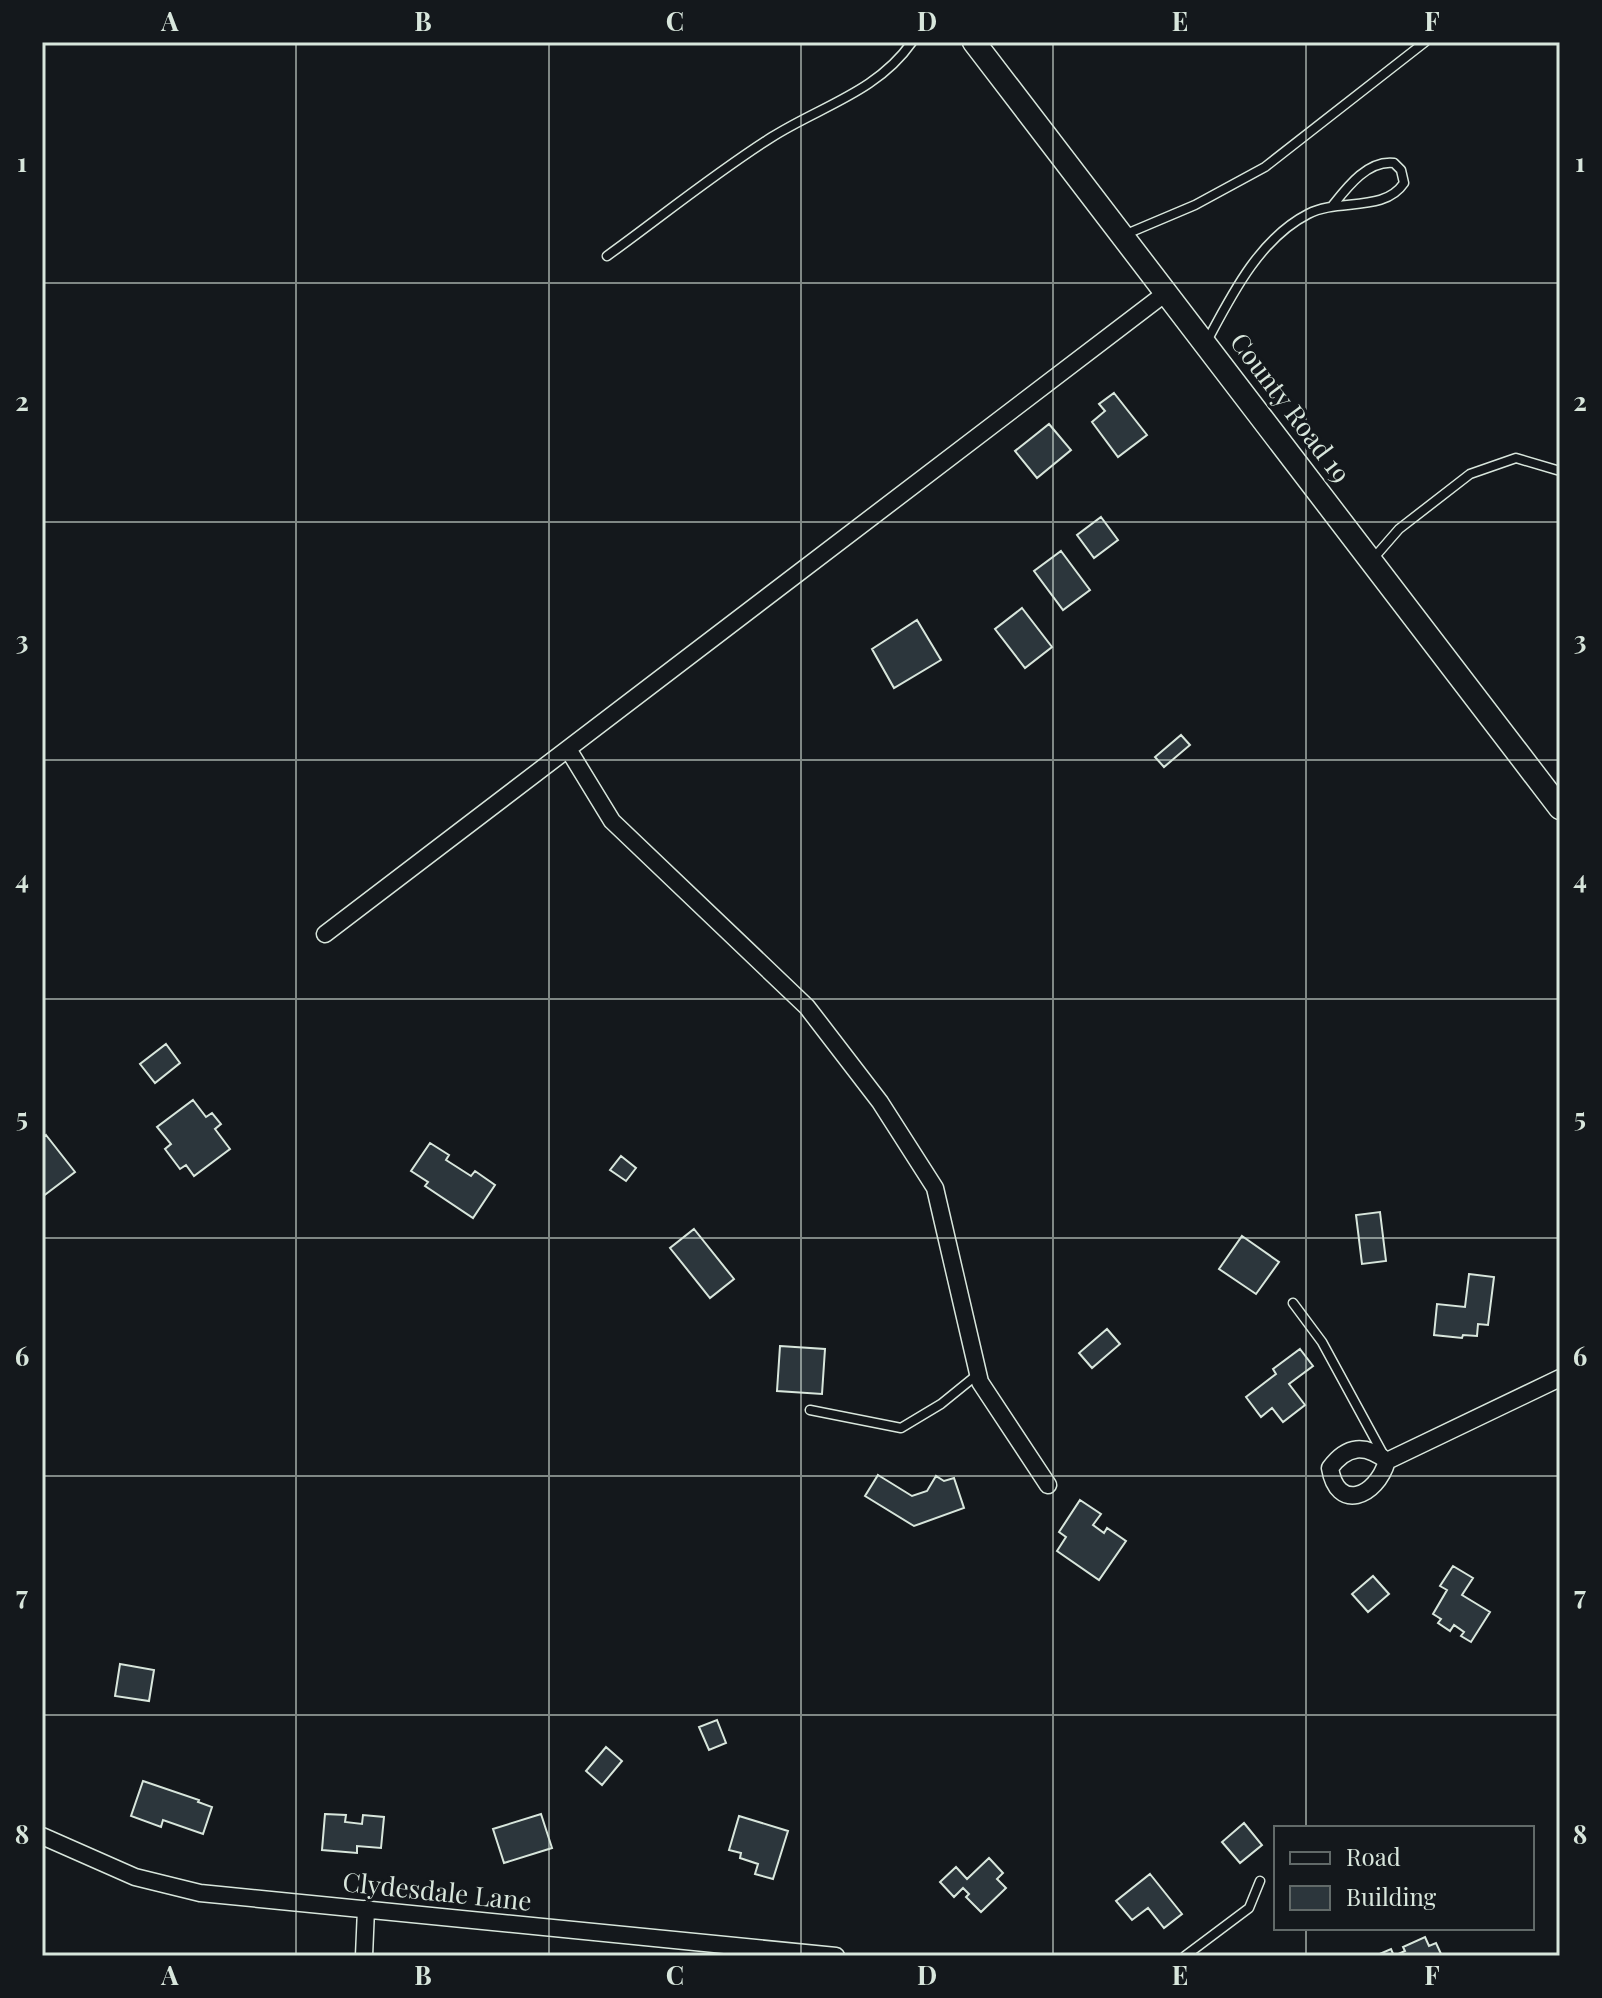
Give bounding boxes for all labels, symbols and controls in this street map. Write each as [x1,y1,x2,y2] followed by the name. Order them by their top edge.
[160,3,179,38] text: A
[414,3,432,38] text: B
[666,3,684,38] text: C
[917,3,937,38] text: D
[1172,3,1188,38] text: E
[1424,3,1440,38] text: F
[17,144,27,179] text: 1
[1575,144,1585,179] text: 1
[1223,325,1359,489] street label: County Road 19
[15,383,29,418] text: 2
[1573,383,1587,418] text: 2
[16,622,28,657] text: 3
[1574,622,1586,657] text: 3
[15,861,29,896] text: 4
[1573,861,1587,896] text: 4
[16,1099,28,1134] text: 5
[1574,1099,1586,1134] text: 5
[15,1338,29,1373] text: 6
[1573,1338,1587,1373] text: 6
[16,1577,28,1612] text: 7
[1574,1577,1586,1612] text: 7
[15,1816,29,1851] text: 8
[1573,1816,1587,1851] text: 8
[1274,1826,1534,1930] legend
[1346,1840,1401,1872] text: Road
[341,1863,533,1918] street label: Clydesdale Lane
[1346,1880,1437,1912] text: Building
[160,1957,179,1992] text: A
[414,1957,432,1992] text: B
[666,1957,684,1992] text: C
[917,1957,937,1992] text: D
[1172,1957,1188,1992] text: E
[1424,1957,1440,1992] text: F

